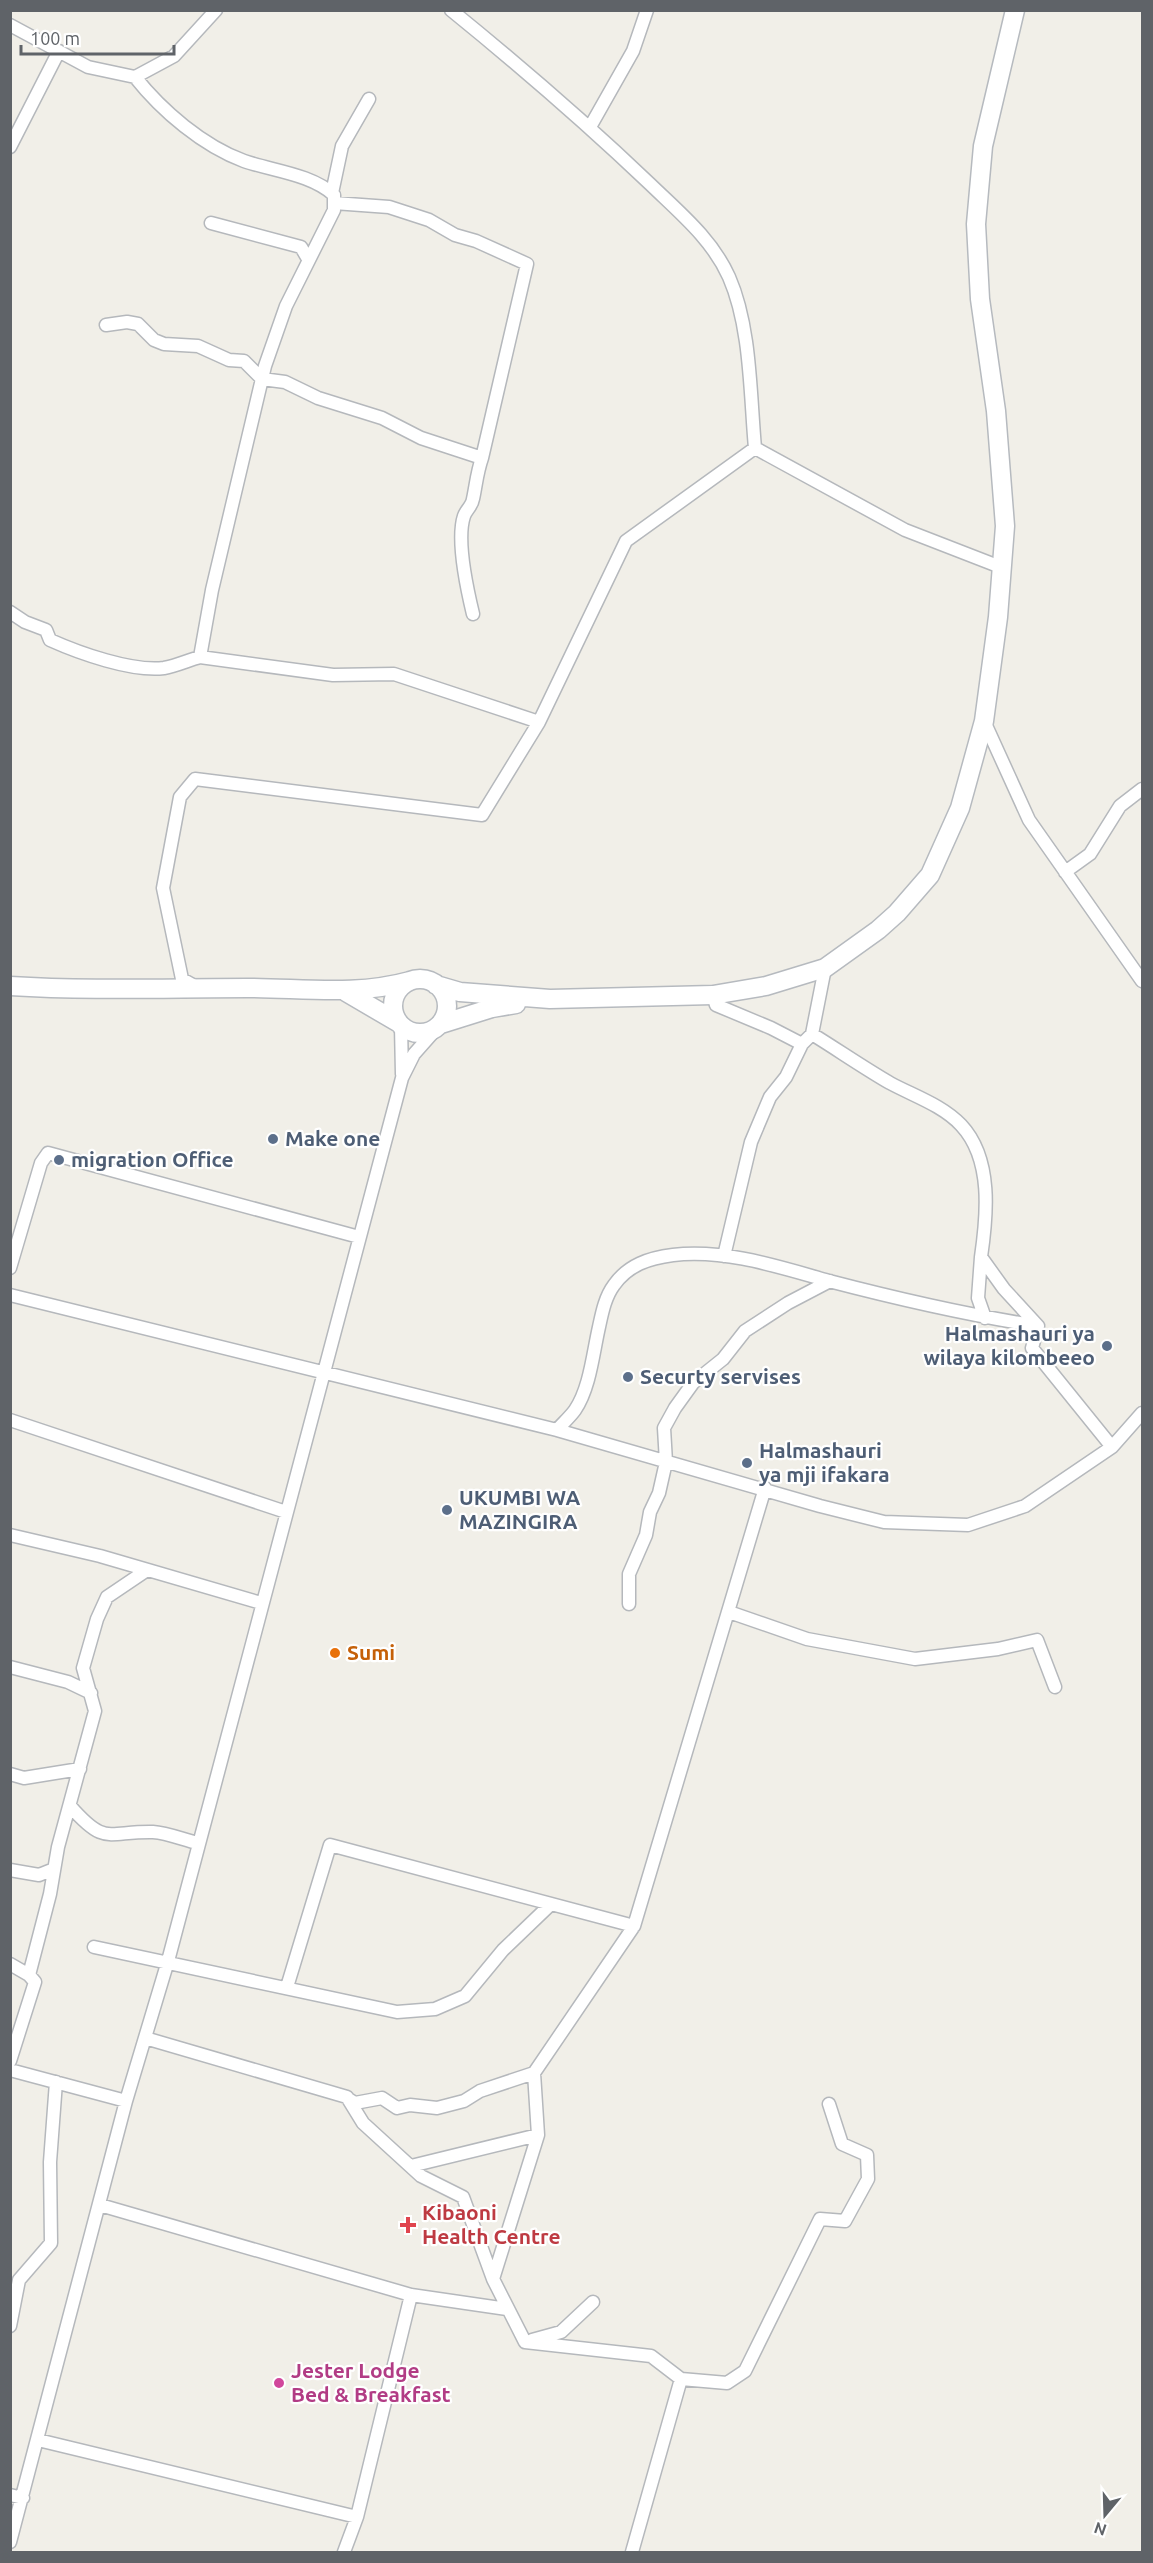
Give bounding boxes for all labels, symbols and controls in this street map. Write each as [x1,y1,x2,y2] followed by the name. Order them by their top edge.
[21,18,174,56] scale bar
[30,28,80,48] text: 100 m
[285,1126,380,1150] place label: Make one
[266,1132,280,1146] marker: Make one
[71,1147,234,1171] place label: migration Office
[52,1153,66,1167] marker: migration Office
[923,1321,1095,1369] place label: Halmashauri ya wilaya kilombeeo
[1100,1339,1114,1353] marker: Halmashauri ya wilaya kilombeeo
[640,1364,801,1388] place label: Securty servises
[621,1370,635,1384] marker: Securty servises
[759,1438,890,1486] place label: Halmashauri ya mji ifakara
[740,1456,754,1470] marker: Halmashauri ya mji ifakara
[459,1485,580,1533] place label: UKUMBI WA MAZINGIRA
[440,1503,454,1517] marker: UKUMBI WA MAZINGIRA
[347,1640,395,1664] place label: Sumi
[328,1646,342,1660] marker: Sumi
[422,2200,561,2248] place label: Kibaoni Health Centre
[399,2216,417,2234] marker: Kibaoni Health Centre
[291,2358,451,2406] place label: Jester Lodge Bed & Breakfast
[272,2376,286,2390] marker: Jester Lodge Bed & Breakfast
[1075,2485,1135,2545] north arrow
[1092,2519,1109,2540] text: N

